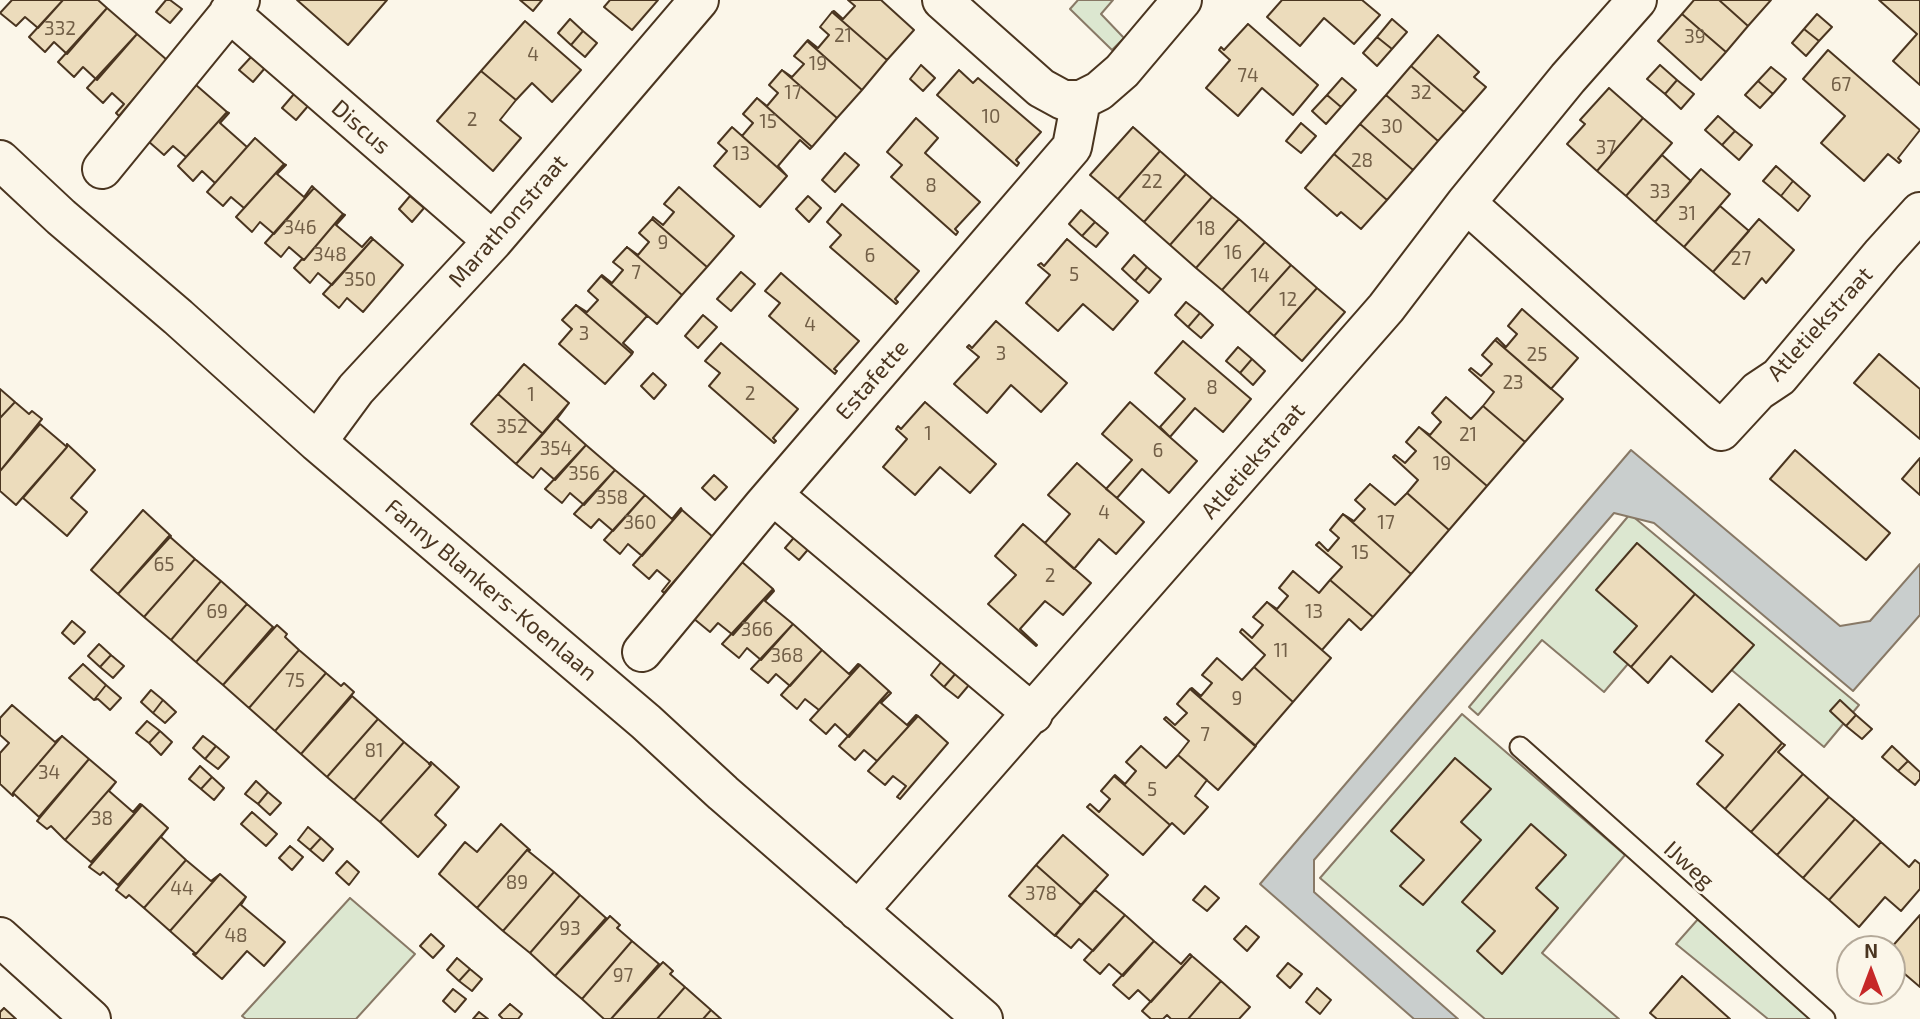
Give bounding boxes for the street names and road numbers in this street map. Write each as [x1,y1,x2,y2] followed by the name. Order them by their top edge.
[326,94,396,160] street label: Discus
[443,149,573,293] street label: Marathonstraat
[1761,261,1879,387] street label: Atletiekstraat
[830,334,914,426] street label: Estafette
[1195,398,1311,524] street label: Atletiekstraat
[379,493,603,687] street label: Fanny Blankers-Koenlaan
[1658,835,1720,895] street label: IJweg

